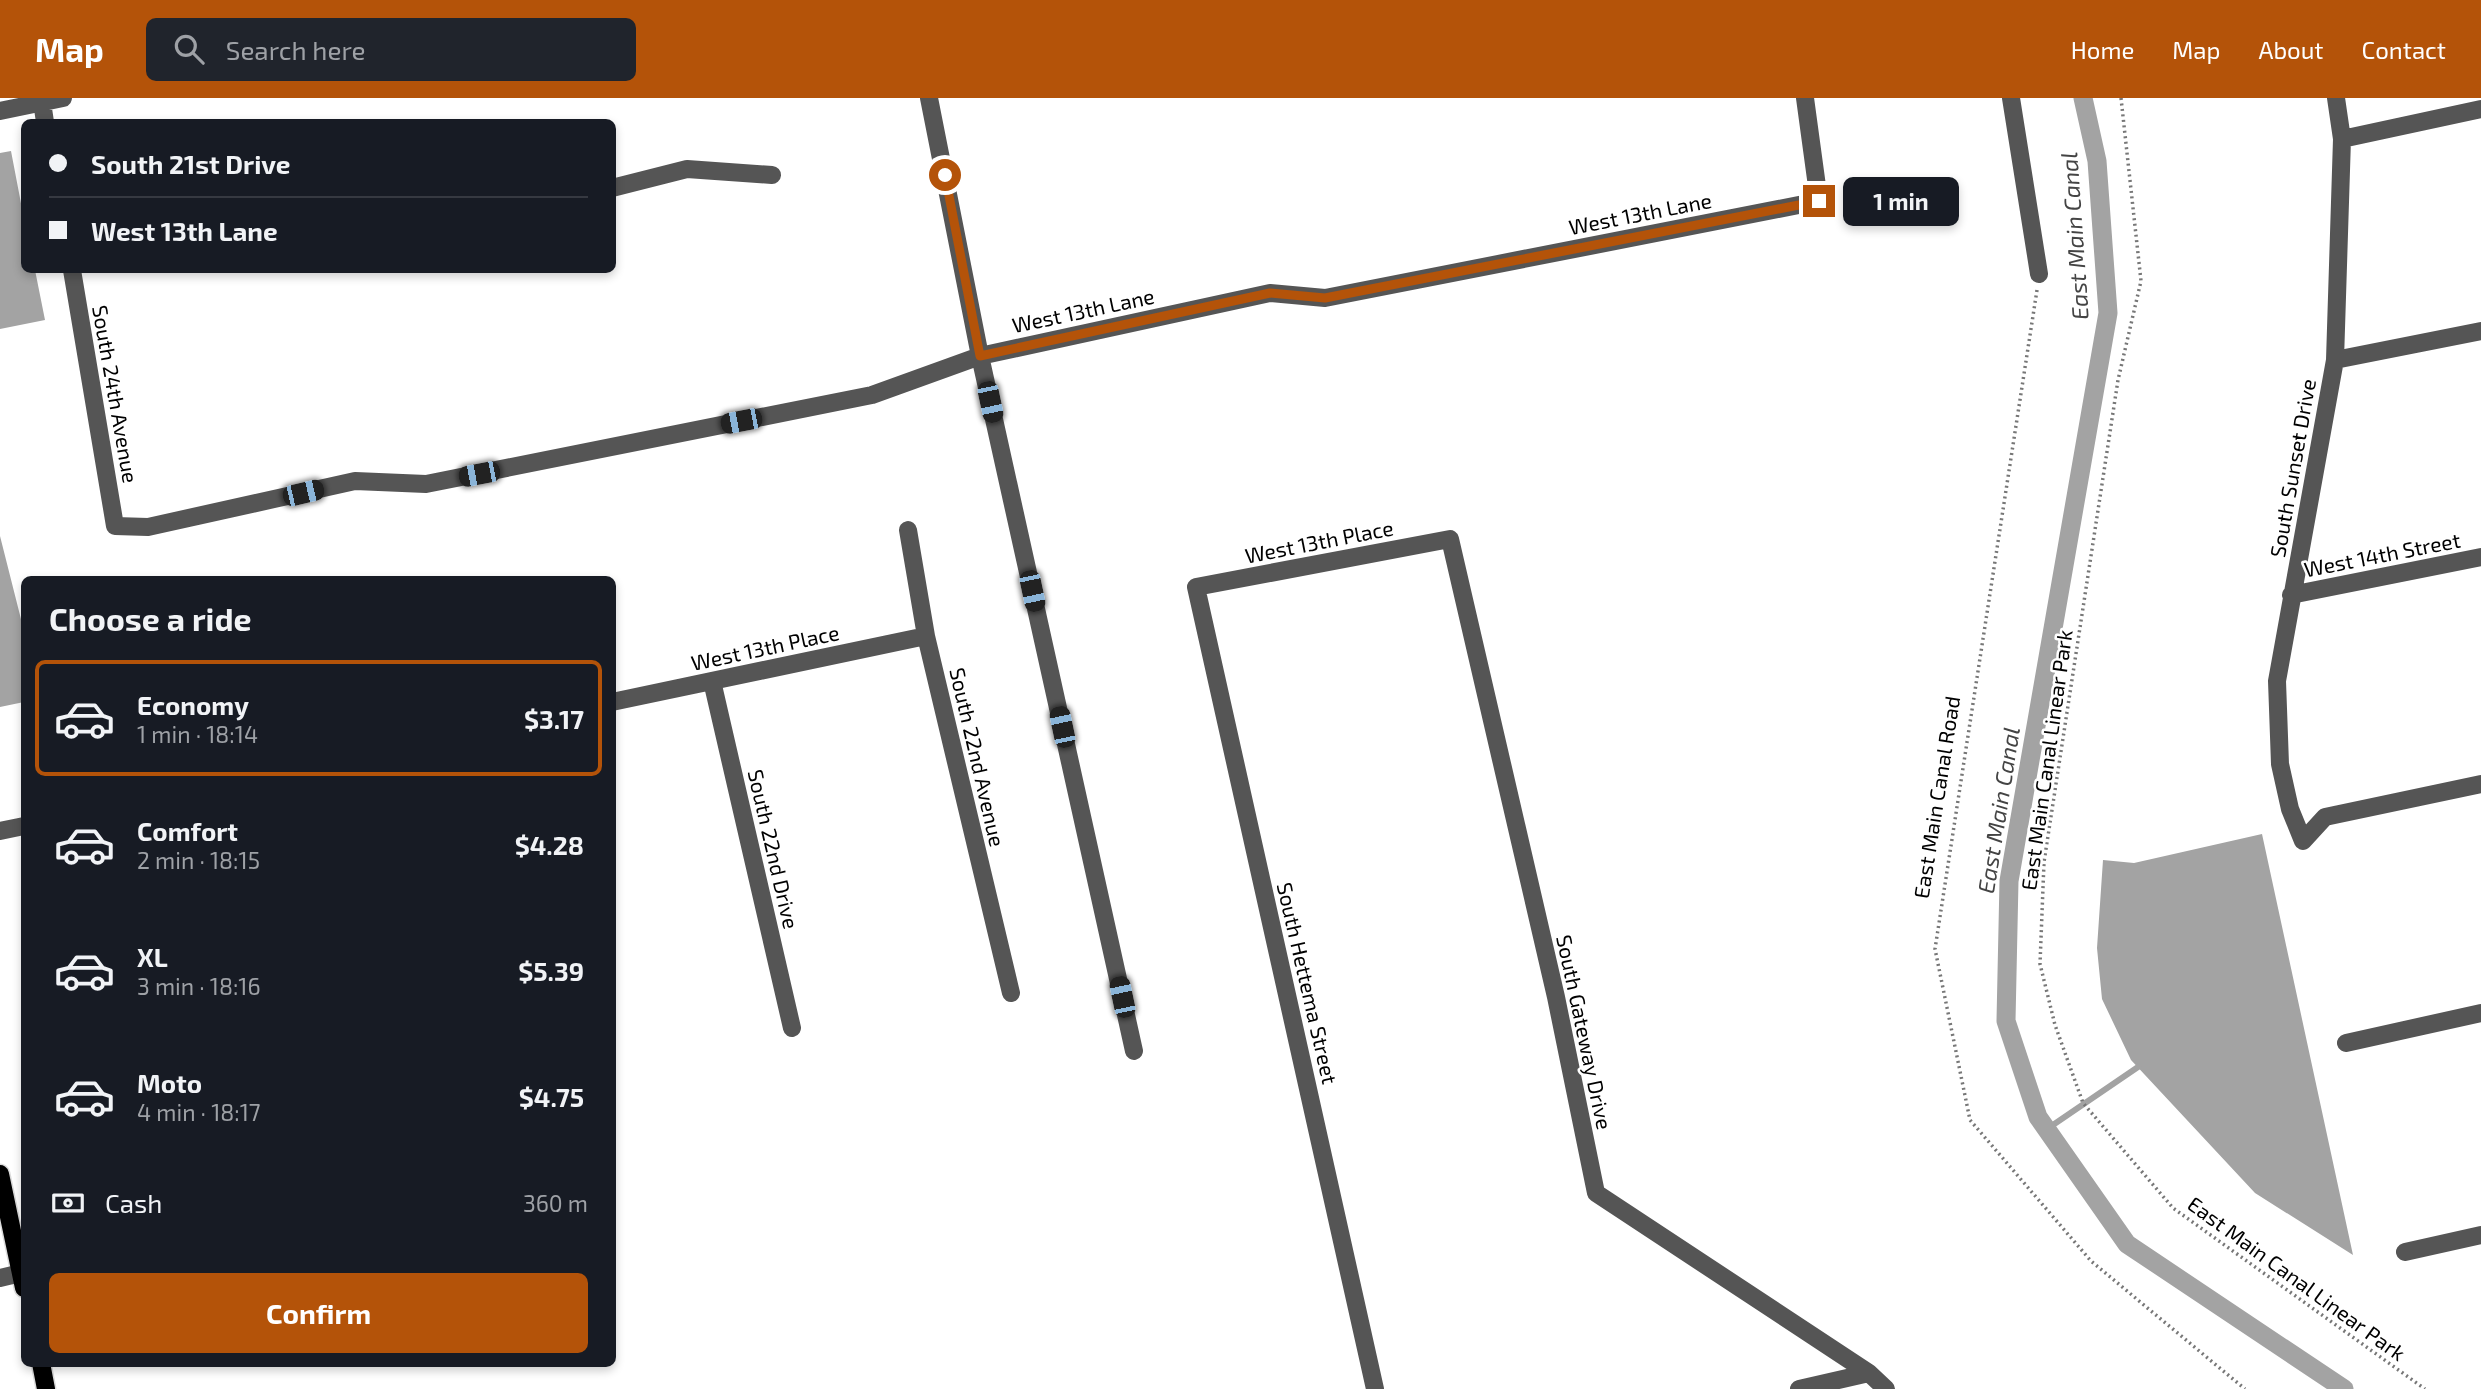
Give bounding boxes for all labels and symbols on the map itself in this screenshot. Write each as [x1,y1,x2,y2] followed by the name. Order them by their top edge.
[2054,151,2094,321] water label: East Main Canal
[929,159,961,191] route start
[1843,176,1959,226] callout: 1 min
[1803,185,1835,217] route end
[1567,187,1713,239] street label: West 13th Lane
[1010,283,1156,337] street label: West 13th Lane
[88,303,144,485] street label: South 24th Avenue
[2264,377,2320,559] street label: South Sunset Drive
[976,379,1005,425] car
[719,407,764,435] car
[457,460,502,488] car
[281,478,326,508] car
[1243,514,1395,568] street label: West 13th Place
[2302,527,2462,581] street label: West 14th Street
[1018,568,1047,614] car
[689,619,841,675] street label: West 13th Place
[2015,628,2077,892] street label: East Main Canal Linear Park
[945,665,1011,849] street label: South 22nd Avenue
[1908,694,1964,900] street label: East Main Canal Road
[1048,704,1077,750] car
[1971,725,2025,895] water label: East Main Canal
[743,767,805,931] street label: South 22nd Drive
[1273,880,1343,1086] street label: South Hettema Street
[1552,932,1618,1132] street label: South Gateway Drive
[1108,974,1137,1020] car
[2183,1191,2411,1366] street label: East Main Canal Linear Park

